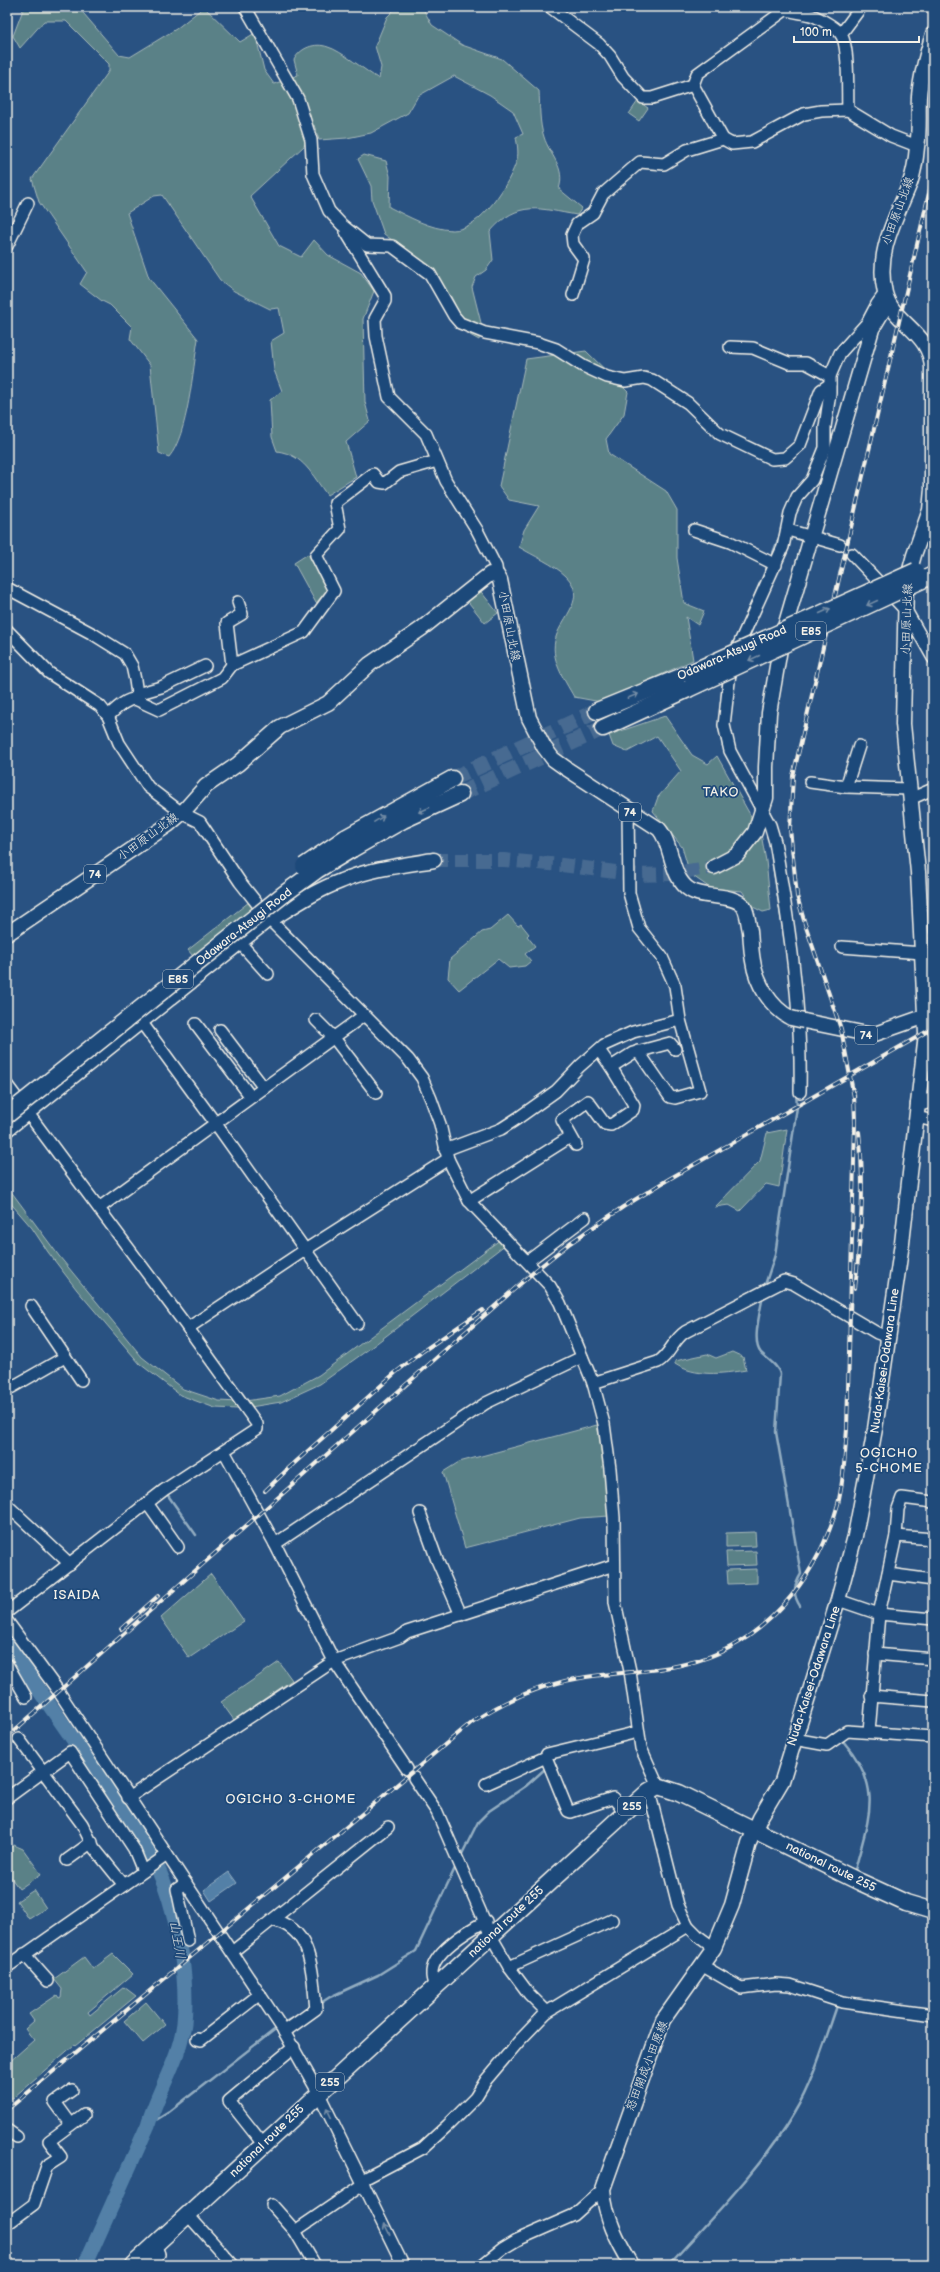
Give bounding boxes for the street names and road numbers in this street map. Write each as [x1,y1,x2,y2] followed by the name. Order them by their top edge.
[879,175,917,247] street label: 小田原山北線
[898,583,916,655] street label: 小田原山北線
[495,589,523,663] street label: 小田原山北線
[675,622,789,684] street label: Odawara-Atsugi Road
[796,622,826,640] road number: E85
[619,803,641,821] road number: 74
[114,810,182,864] street label: 小田原山北線
[84,865,106,883] road number: 74
[193,885,295,969] street label: Odawara-Atsugi Road
[163,970,193,988] road number: E85
[855,1026,877,1044] road number: 74
[867,1287,903,1435] street label: Nuda-Kaisei-Odawara Line
[784,1604,844,1748] street label: Nuda-Kaisei-Odawara Line
[618,1797,646,1815] road number: 255
[784,1839,879,1895] street label: national route 255
[465,1883,547,1961] street label: national route 255
[623,2018,671,2114] street label: 怒田開成小田原線
[316,2073,344,2091] road number: 255
[226,2101,308,2181] street label: national route 255

